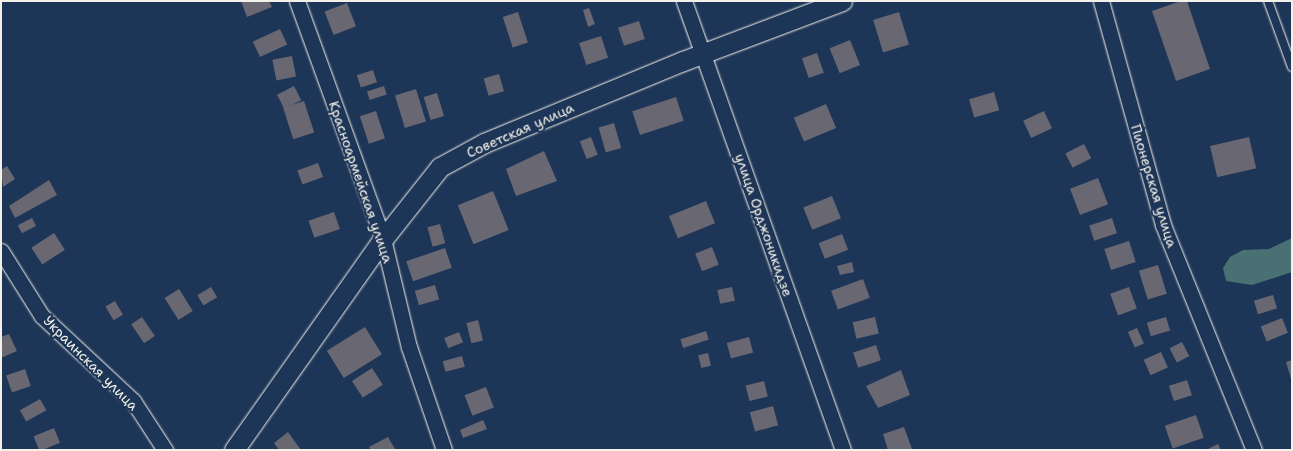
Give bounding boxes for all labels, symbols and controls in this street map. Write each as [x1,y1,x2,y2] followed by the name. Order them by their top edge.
[325,99,397,265] street label: Красноармейская улица
[464,99,576,161] street label: Советская улица
[1127,122,1181,250] street label: Пионерская улица
[732,151,796,299] street label: улица Орджоникидзе
[40,312,142,414] street label: Украинская улица

